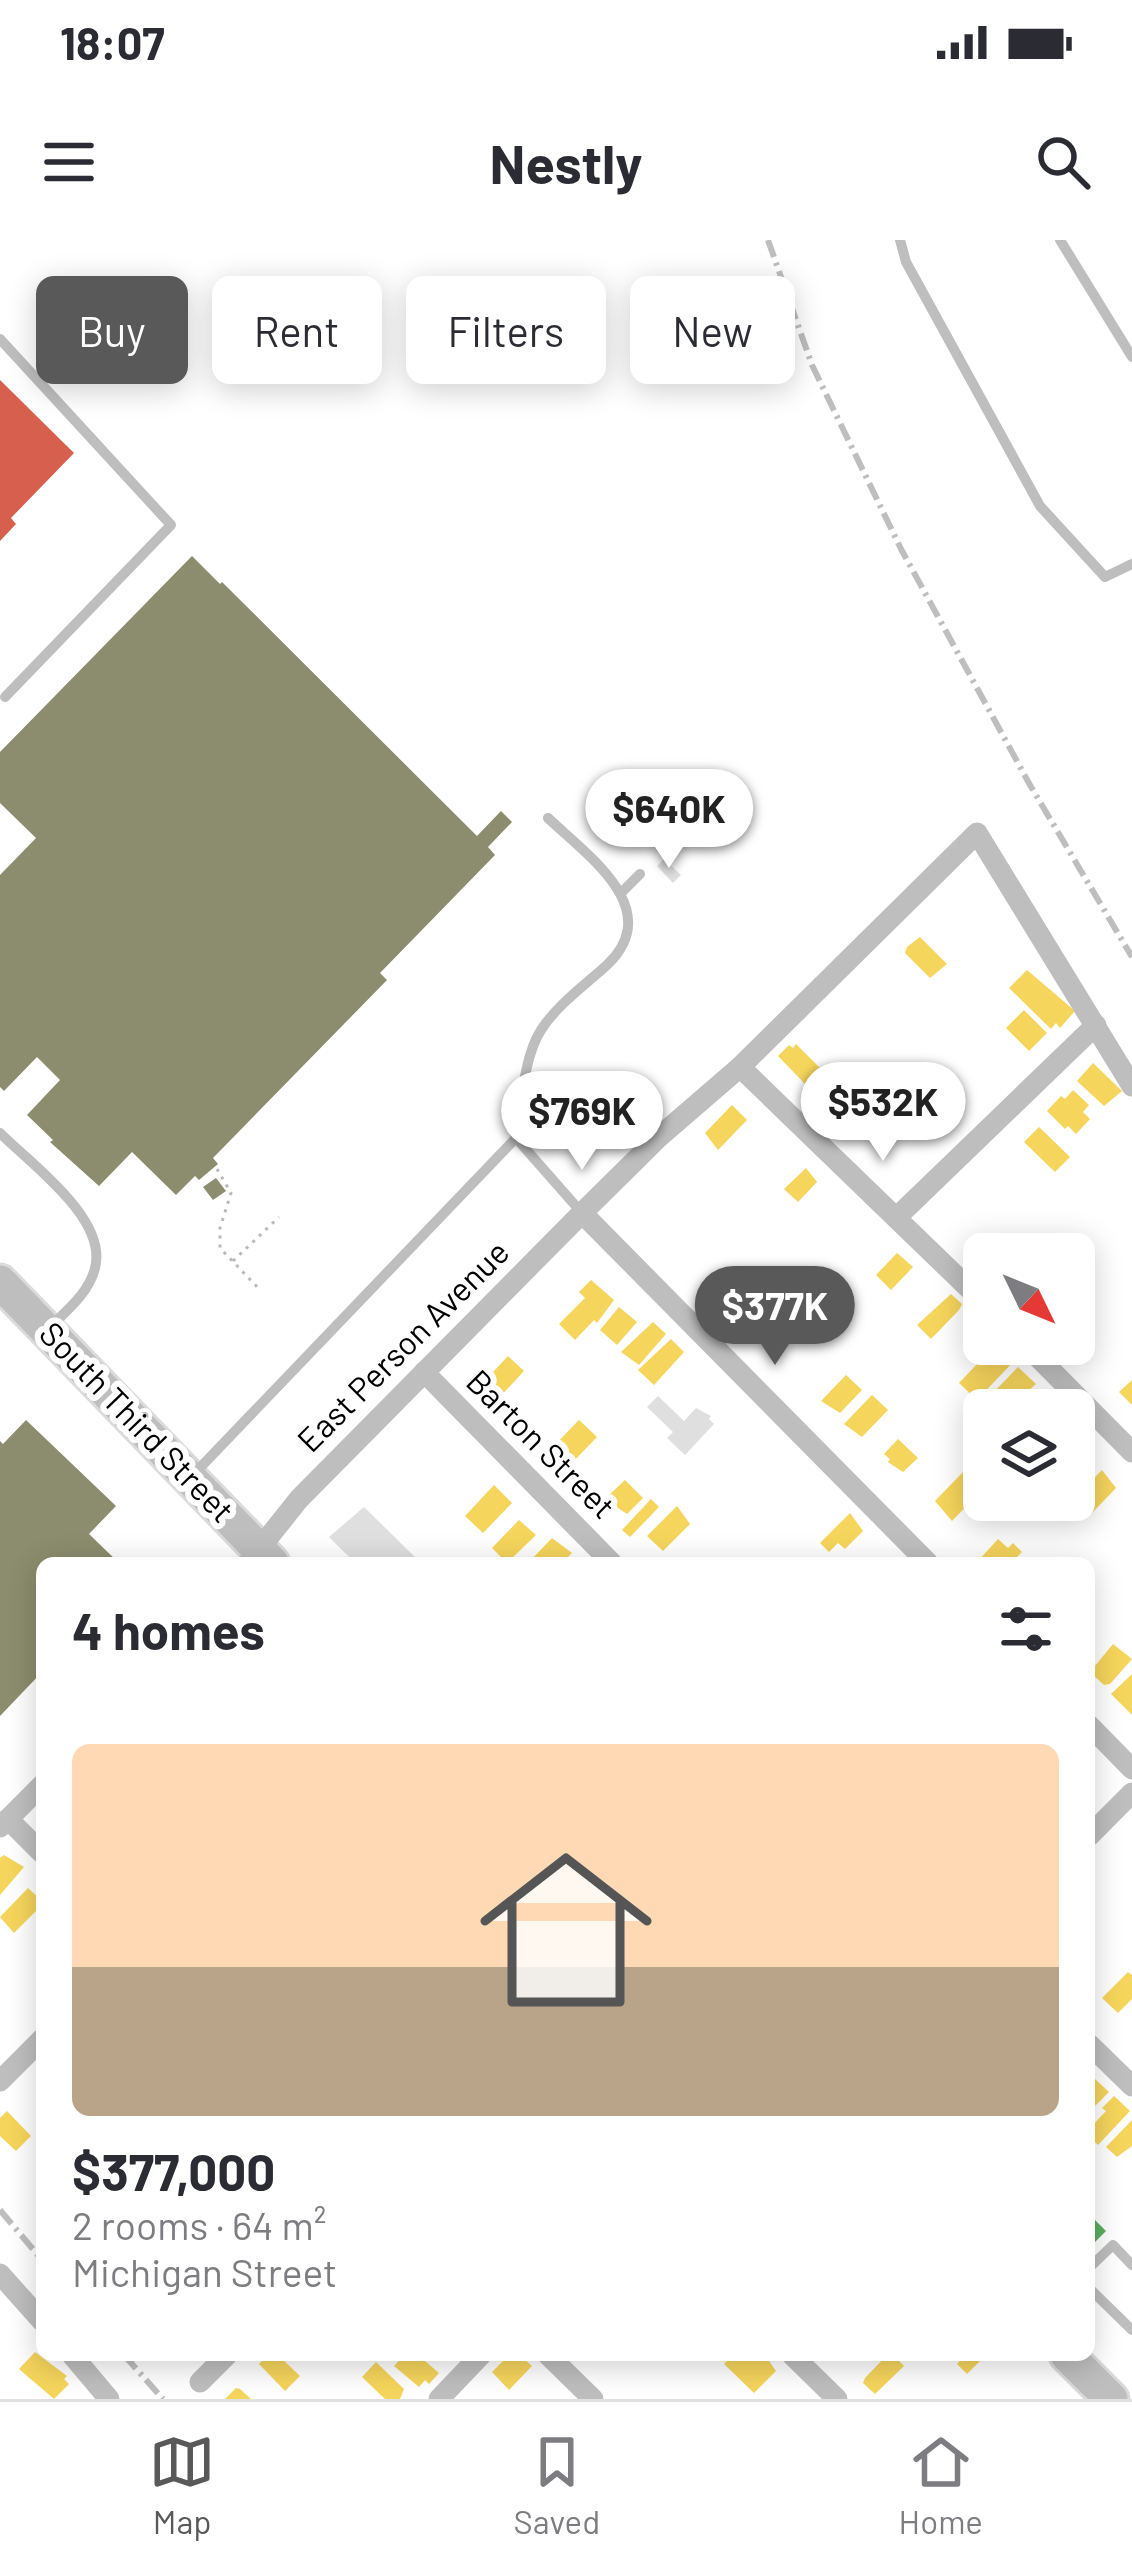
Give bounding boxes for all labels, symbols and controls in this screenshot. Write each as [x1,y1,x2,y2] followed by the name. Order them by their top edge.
[60,15,165,69] text: 18:07
[36,129,102,195] icon: menu
[1030,129,1096,195] icon: search
[490,130,642,195] text: Nestly
[36,276,188,384] chip: Buy
[212,276,382,384] chip: Rent
[406,276,606,384] chip: Filters
[630,276,795,384] chip: New
[585,769,753,871] pin: $640K
[612,784,726,831] text: $640K
[799,1062,967,1164] pin: $532K
[498,1071,666,1173] pin: $769K
[828,1077,938,1124] text: $532K
[528,1086,636,1133] text: $769K
[288,1231,516,1459] street label: East Person Avenue
[963,1233,1095,1365] north arrow
[963,1233,1095,1521] map controls
[691,1266,859,1368] pin: $377K
[722,1281,828,1328] text: $377K
[32,1313,243,1530] street label: South Third Street
[459,1361,624,1526] street label: Barton Street
[963,1389,1095,1521] button: layers
[993,1596,1059,1662] icon: filters
[72,1599,265,1660] text: 4 homes
[458,1822,674,2038] icon: home
[72,2140,275,2201] text: $377,000
[72,2201,326,2248] text: 2 rooms · 64 m²
[72,2248,337,2295] text: Michigan Street
[149,2429,215,2541] tab: Map
[514,2429,600,2541] tab: Saved
[899,2429,983,2541] tab: Home

